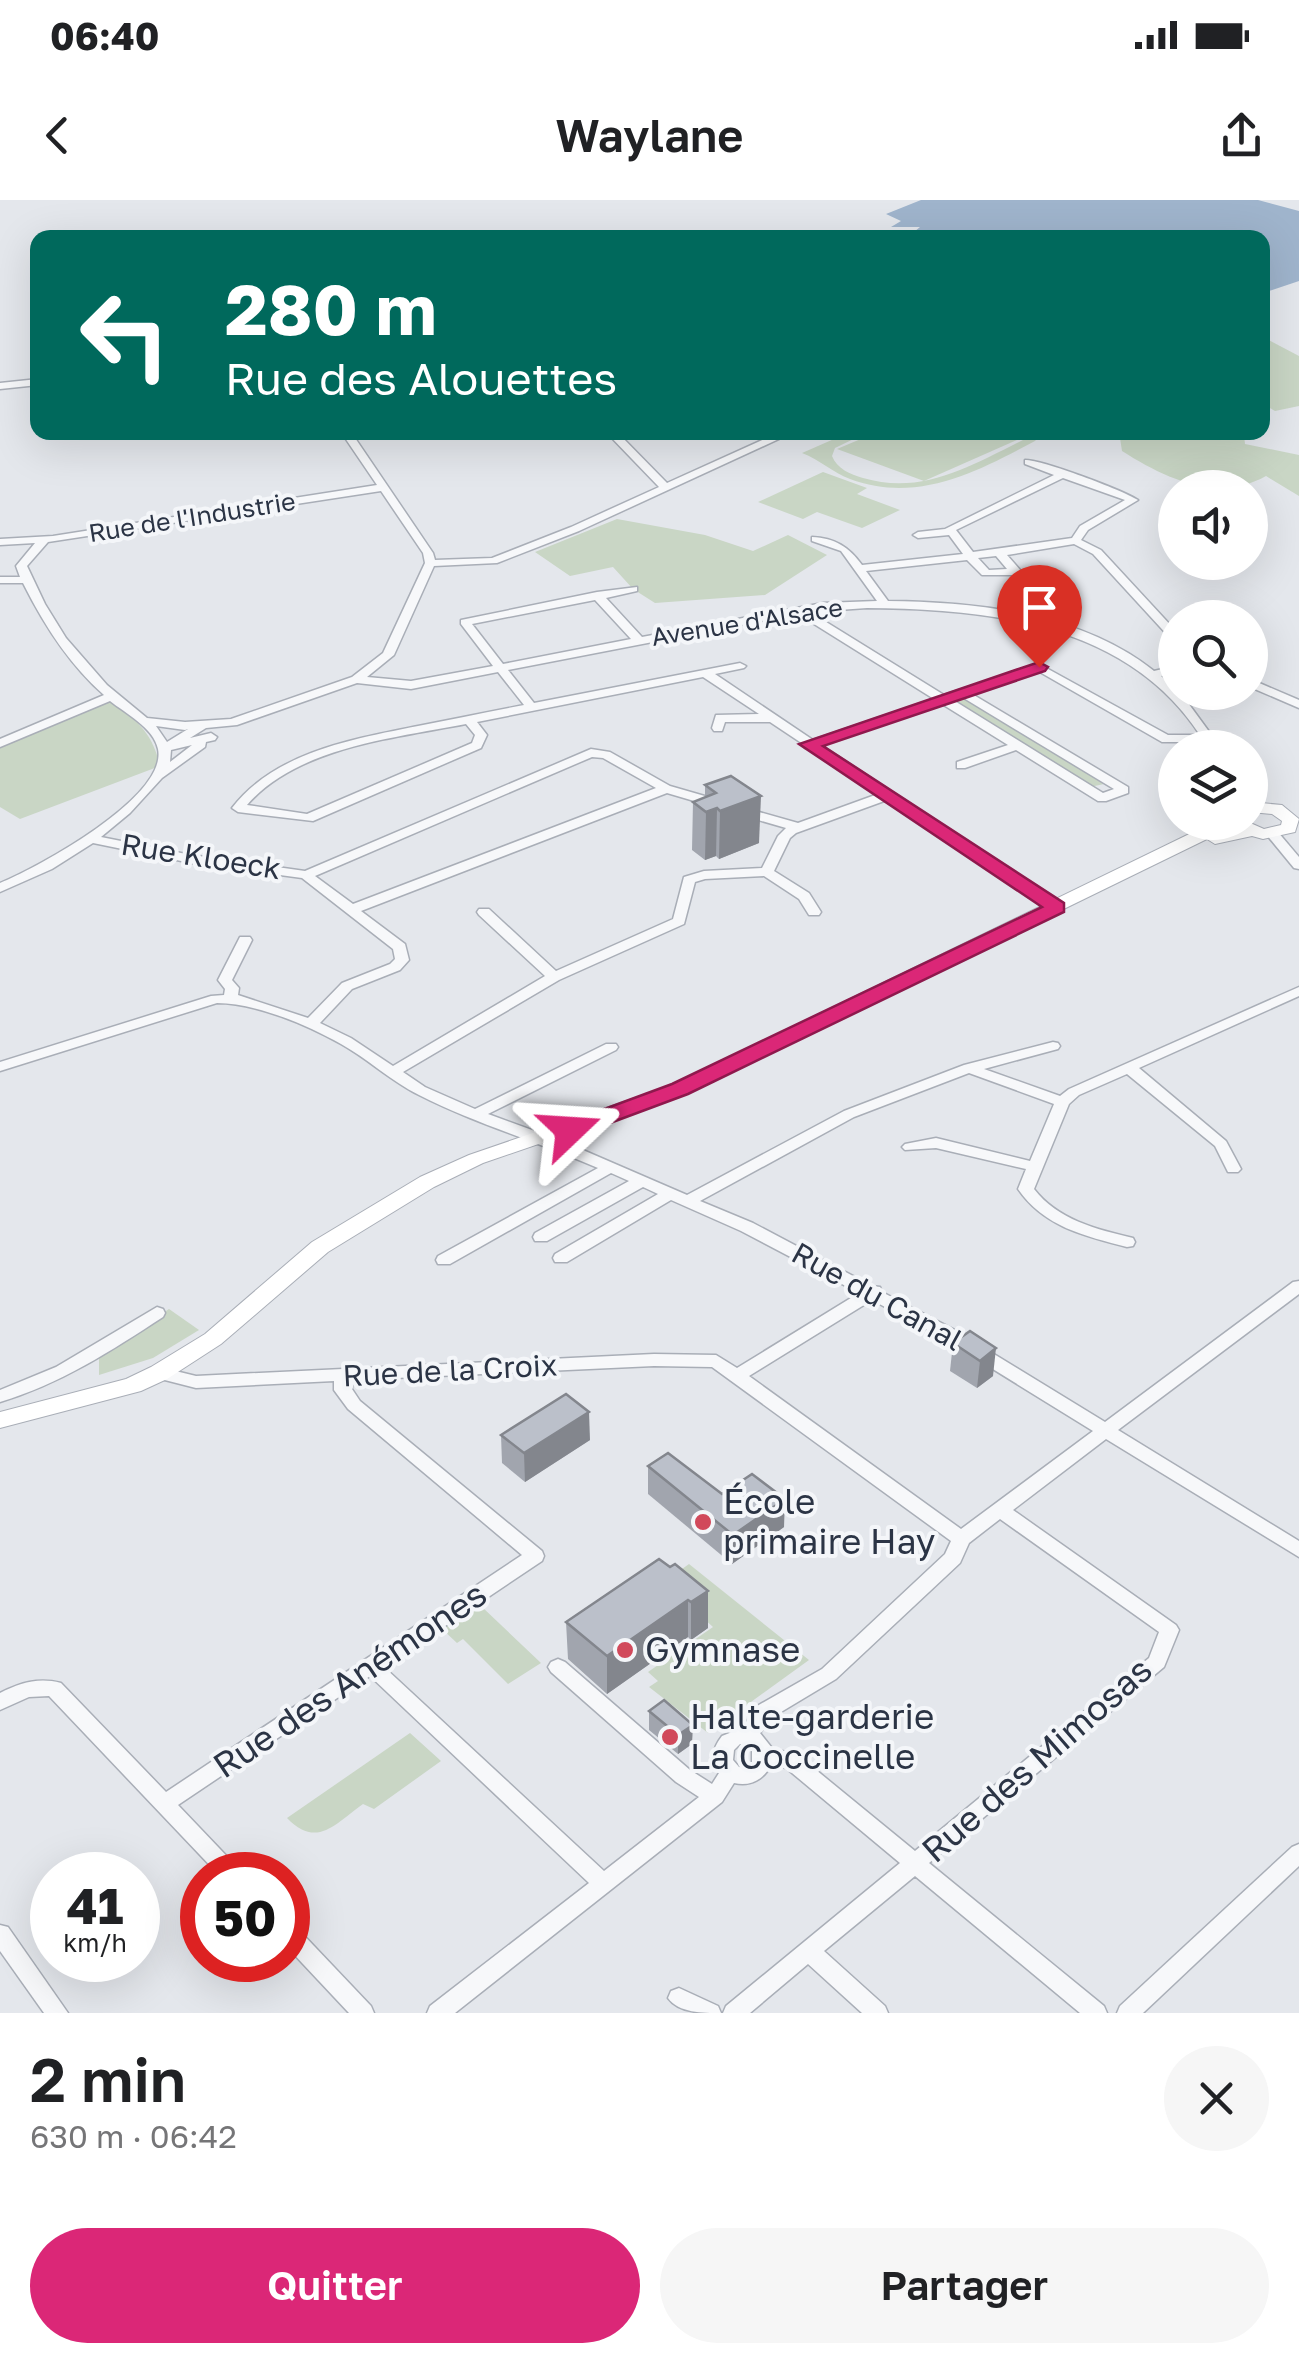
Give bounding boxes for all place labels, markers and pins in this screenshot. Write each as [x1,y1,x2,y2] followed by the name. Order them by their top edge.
[997,565,1082,668] pin
[723,1480,935,1562] place label: École primaire Hay
[692,1511,714,1533] marker: École primaire Hay
[645,1628,800,1670] place label: Gymnase
[614,1639,636,1661] marker: Gymnase
[690,1695,934,1777] place label: Halte-garderie La Coccinelle
[659,1726,681,1748] marker: Halte-garderie La Coccinelle

